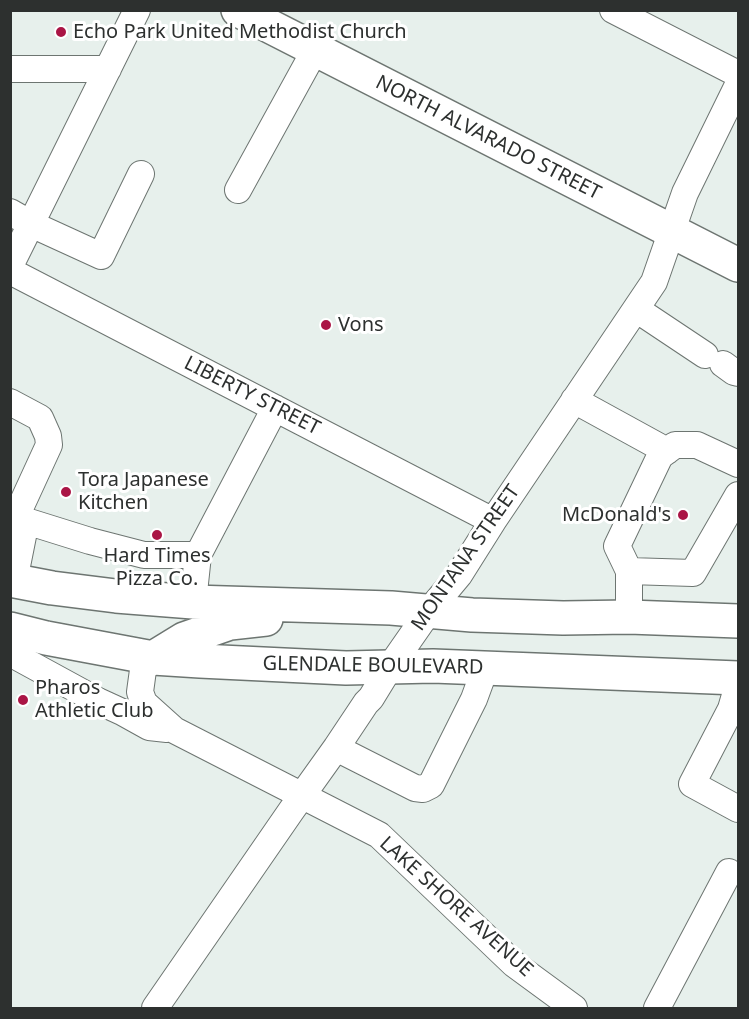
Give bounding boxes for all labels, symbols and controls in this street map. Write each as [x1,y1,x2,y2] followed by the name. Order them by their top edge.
[73,20,407,44] place label: Echo Park United Methodist Church
[54,25,68,39] marker: Echo Park United Methodist Church
[371,71,605,205] street label: NORTH ALVARADO STREET
[338,313,384,337] place label: Vons
[319,318,333,332] marker: Vons
[180,351,324,441] street label: LIBERTY STREET
[78,468,209,515] place label: Tora Japanese Kitchen
[407,480,525,636] street label: MONTANA STREET
[59,485,73,499] marker: Tora Japanese Kitchen
[562,503,671,527] place label: McDonald's
[676,508,690,522] marker: McDonald's
[150,528,164,542] marker: Hard Times Pizza Co.
[103,544,211,591] place label: Hard Times Pizza Co.
[262,652,484,680] street label: GLENDALE BOULEVARD
[35,676,153,723] place label: Pharos Athletic Club
[16,693,30,707] marker: Pharos Athletic Club
[374,832,538,982] street label: LAKE SHORE AVENUE

